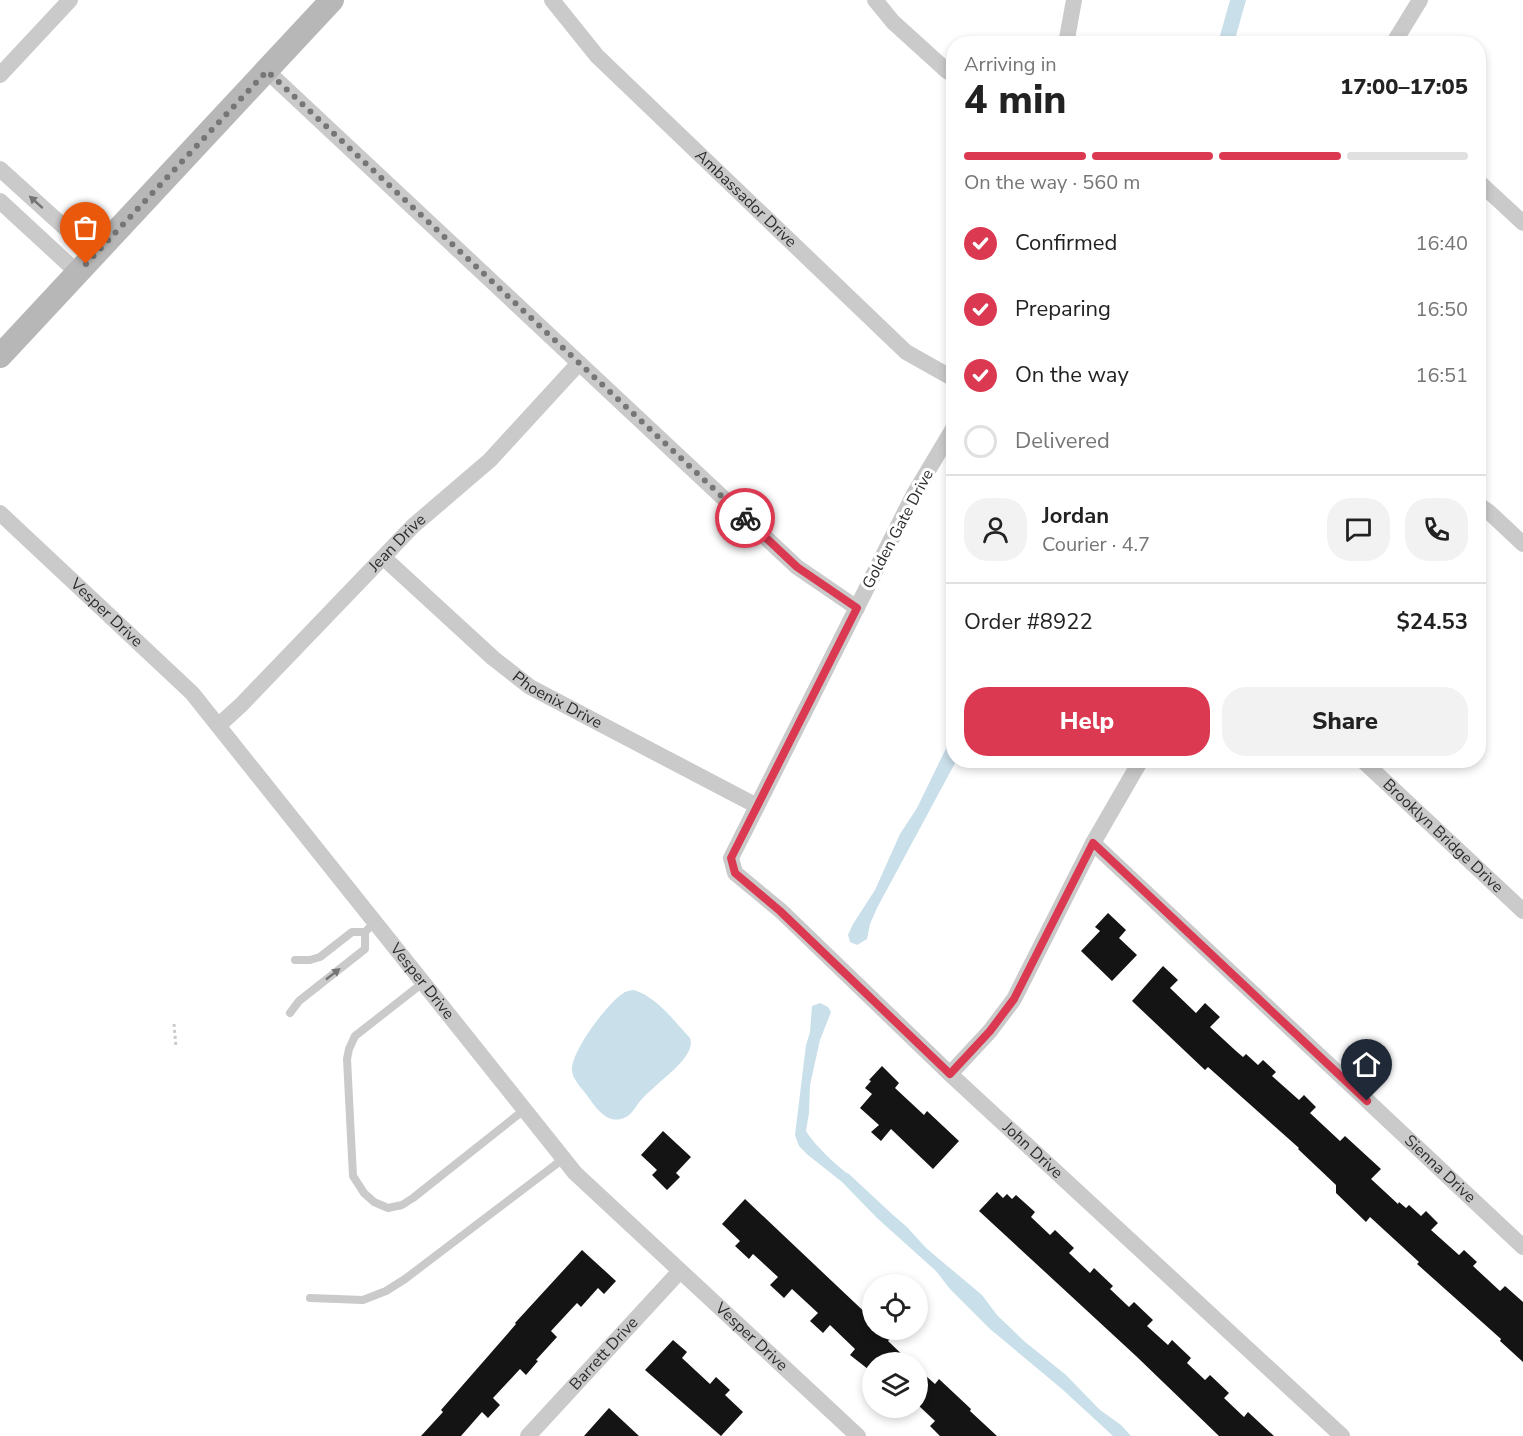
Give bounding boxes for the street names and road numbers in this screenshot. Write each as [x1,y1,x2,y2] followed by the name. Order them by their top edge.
[690,145,802,253] street label: Ambassador Drive
[857,465,939,593] street label: Golden Gate Drive
[363,509,431,577] street label: Jean Drive
[65,573,148,652] street label: Vesper Drive
[508,666,606,734] street label: Phoenix Drive
[1378,774,1508,898] street label: Brooklyn Bridge Drive
[384,938,459,1024] street label: Vesper Drive
[997,1116,1067,1184] street label: John Drive
[1399,1130,1481,1208] street label: Sienna Drive
[709,1297,793,1376] street label: Vesper Drive
[565,1312,643,1395] street label: Barrett Drive

